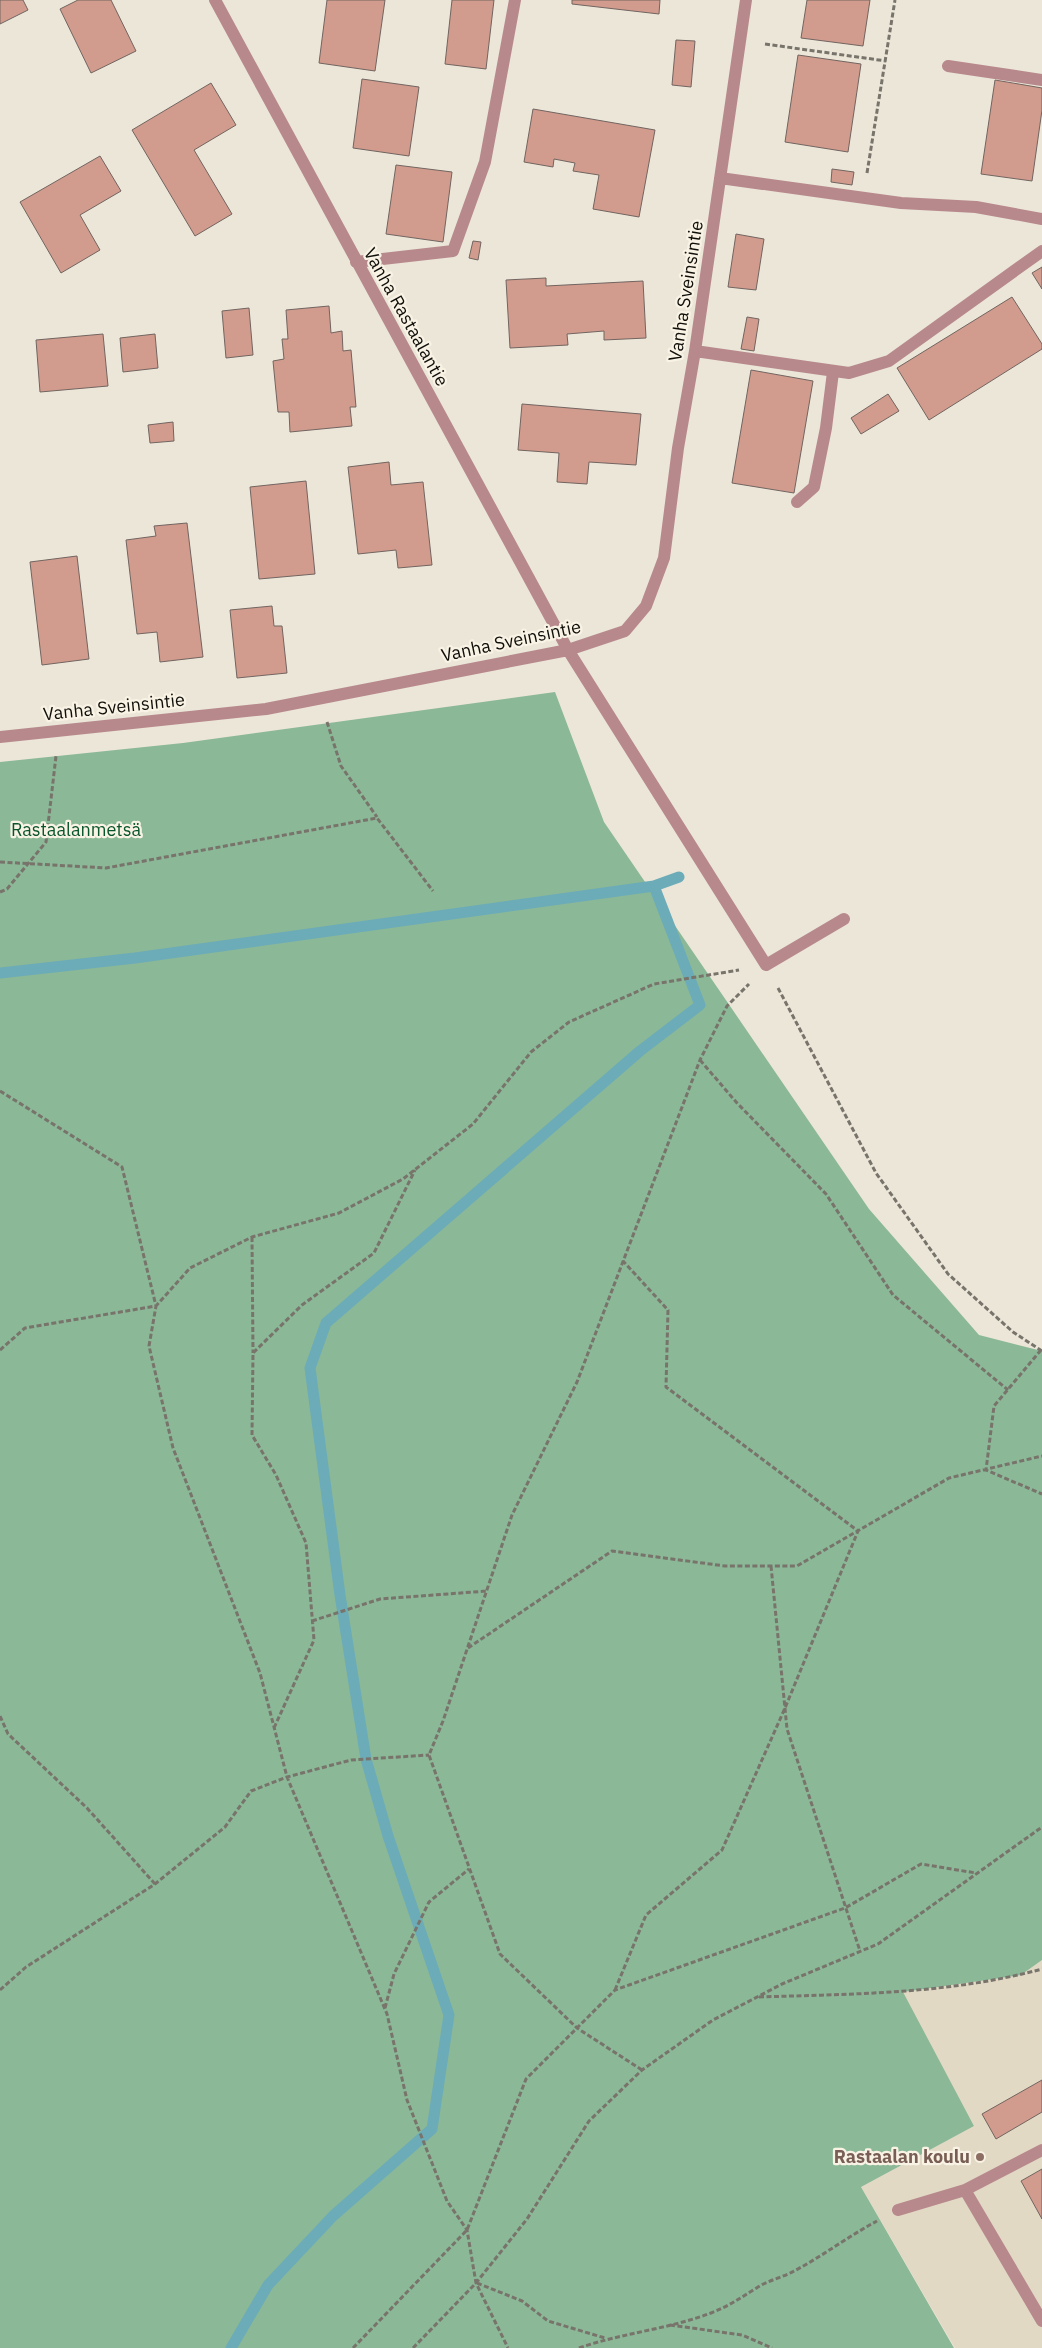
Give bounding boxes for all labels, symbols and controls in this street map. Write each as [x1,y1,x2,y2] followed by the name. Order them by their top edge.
[663,219,708,363] street label: Vanha Sveinsintie
[359,243,454,390] street label: Vanha Rastaalantie
[439,614,583,667] street label: Vanha Sveinsintie
[42,688,186,725] street label: Vanha Sveinsintie
[11,818,141,841] park label: Rastaalanmetsä
[834,2145,970,2168] place label: Rastaalan koulu
[974,2151,986,2163] marker: Rastaalan koulu

